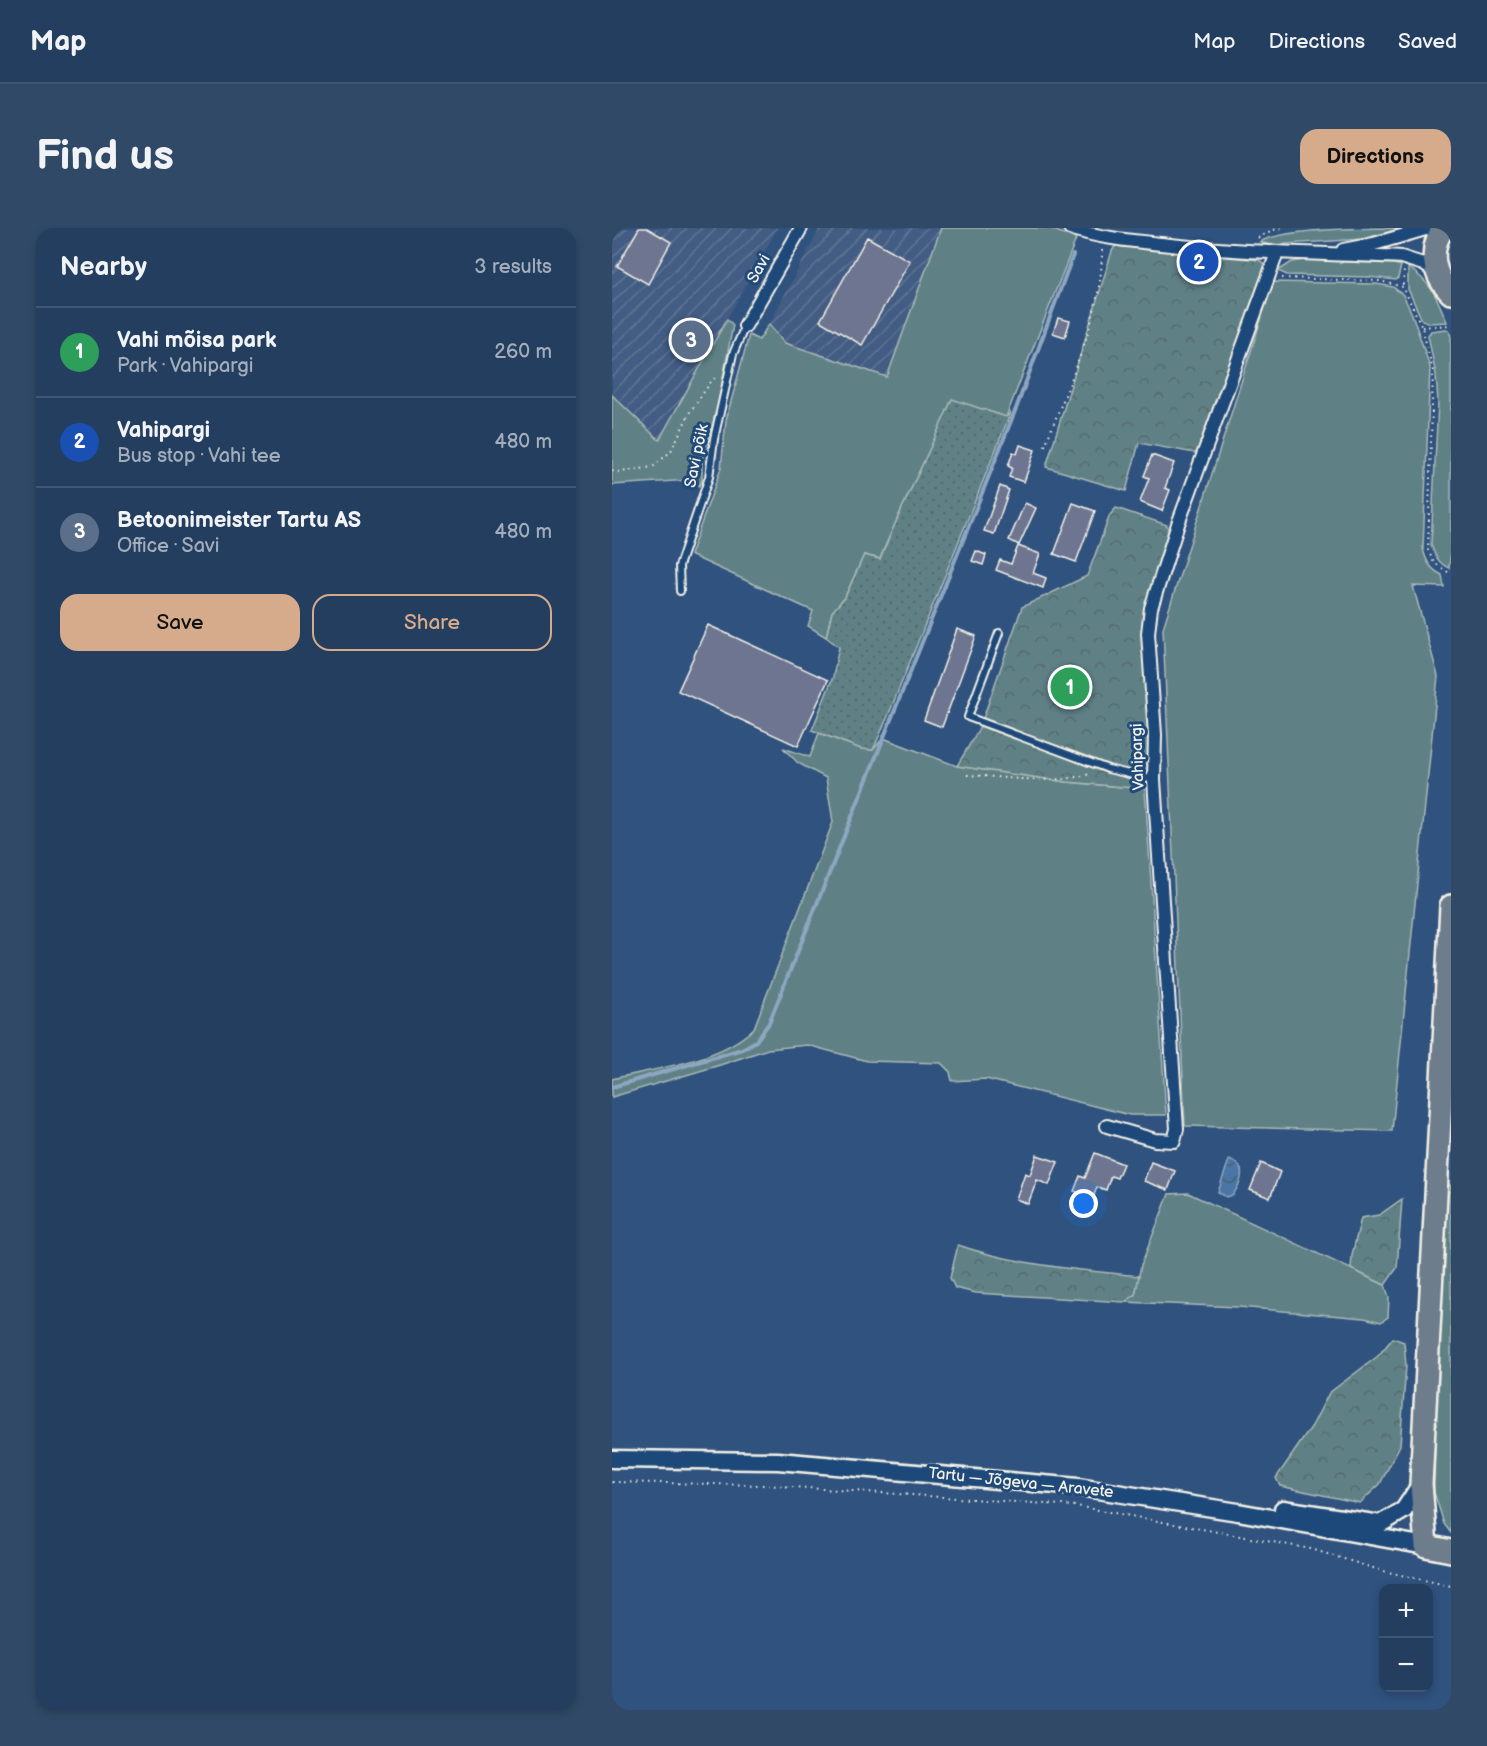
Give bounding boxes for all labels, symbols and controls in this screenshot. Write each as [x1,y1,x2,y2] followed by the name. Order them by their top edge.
[30,25,86,58] text: Map
[1193,29,1236,54] text: Map
[1269,29,1365,54] text: Directions
[1398,29,1457,54] text: Saved
[1300,129,1451,184] button: Directions
[36,131,174,182] text: Find us
[1180,240,1218,285] pin: 2
[743,251,775,287] street label: Savi
[60,252,147,283] text: Nearby
[474,255,552,279] text: 3 results
[672,318,710,362] pin: 3
[117,327,276,354] text: Vahi mõisa park
[75,340,84,364] text: 1
[494,340,552,364] text: 260 m
[117,354,253,378] text: Park · Vahipargi
[117,417,210,444] text: Vahipargi
[681,422,713,489] street label: Savi põik
[74,430,85,454] text: 2
[494,430,552,454] text: 480 m
[117,444,281,468] text: Bus stop · Vahi tee
[117,507,361,534] text: Betoonimeister Tartu AS
[74,520,85,544] text: 3
[494,520,552,544] text: 480 m
[117,534,219,558] text: Office · Savi
[60,594,300,651] button: Save
[312,594,552,651] button: Share
[1050,664,1090,710] pin: 1
[1127,723,1149,791] street label: Vahipargi
[1069,1189,1098,1218] your location
[928,1464,1115,1502] street label: Tartu — Jõgeva — Aravete
[1379,1584,1433,1692] map controls
[1379,1584,1433,1638] button: +
[1379,1638,1433,1692] button: −

